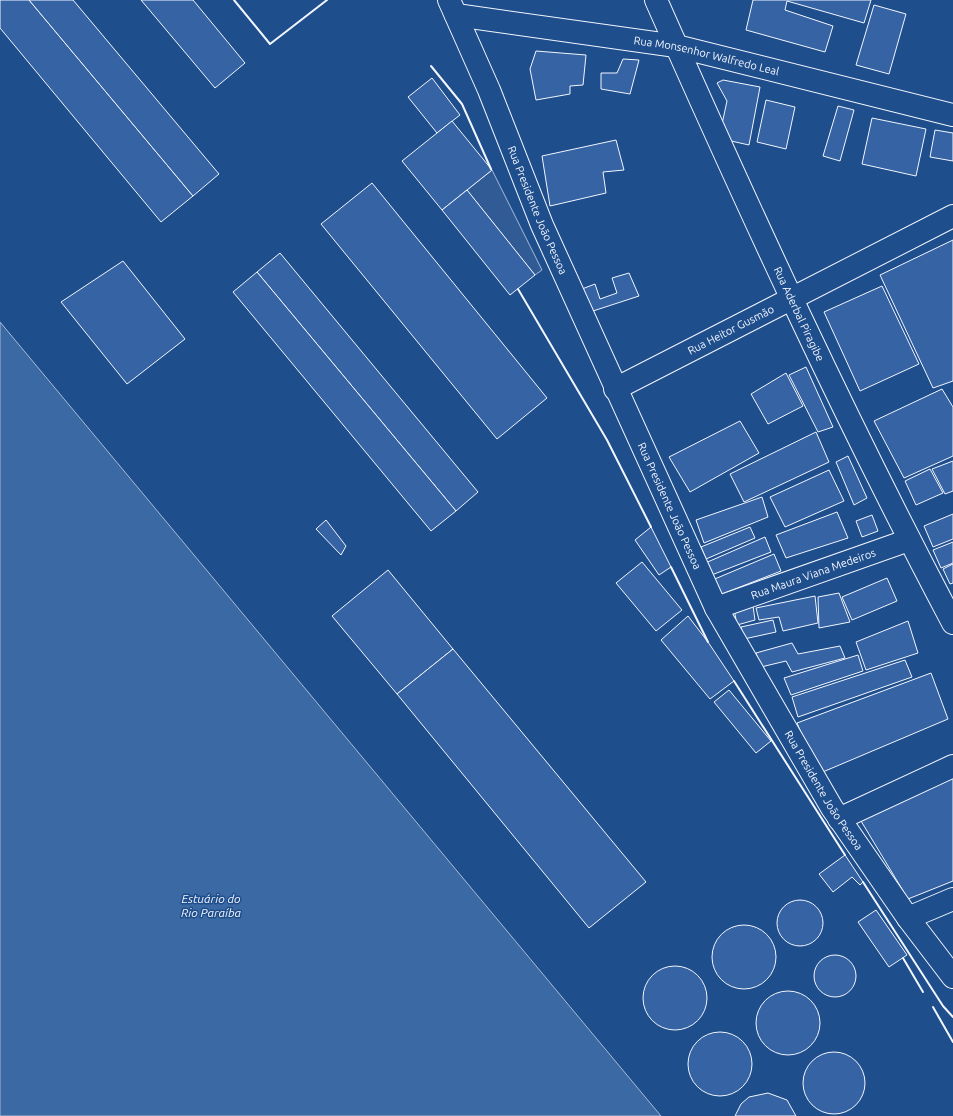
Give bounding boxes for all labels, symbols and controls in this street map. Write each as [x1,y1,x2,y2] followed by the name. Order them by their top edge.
[633,34,781,78] street label: Rua Monsenhor Walfredo Leal
[506,144,570,276] street label: Rua Presidente João Pessoa
[772,265,827,363] street label: Rua Aderbal Piragibe
[686,303,776,357] street label: Rua Heitor Gusmão
[636,441,704,571] street label: Rua Presidente João Pessoa
[749,546,877,601] street label: Rua Maura Viana Medeiros
[782,729,865,852] street label: Rua Presidente João Pessoa
[181,892,242,919] water label: Estuário do Rio Paraíba

